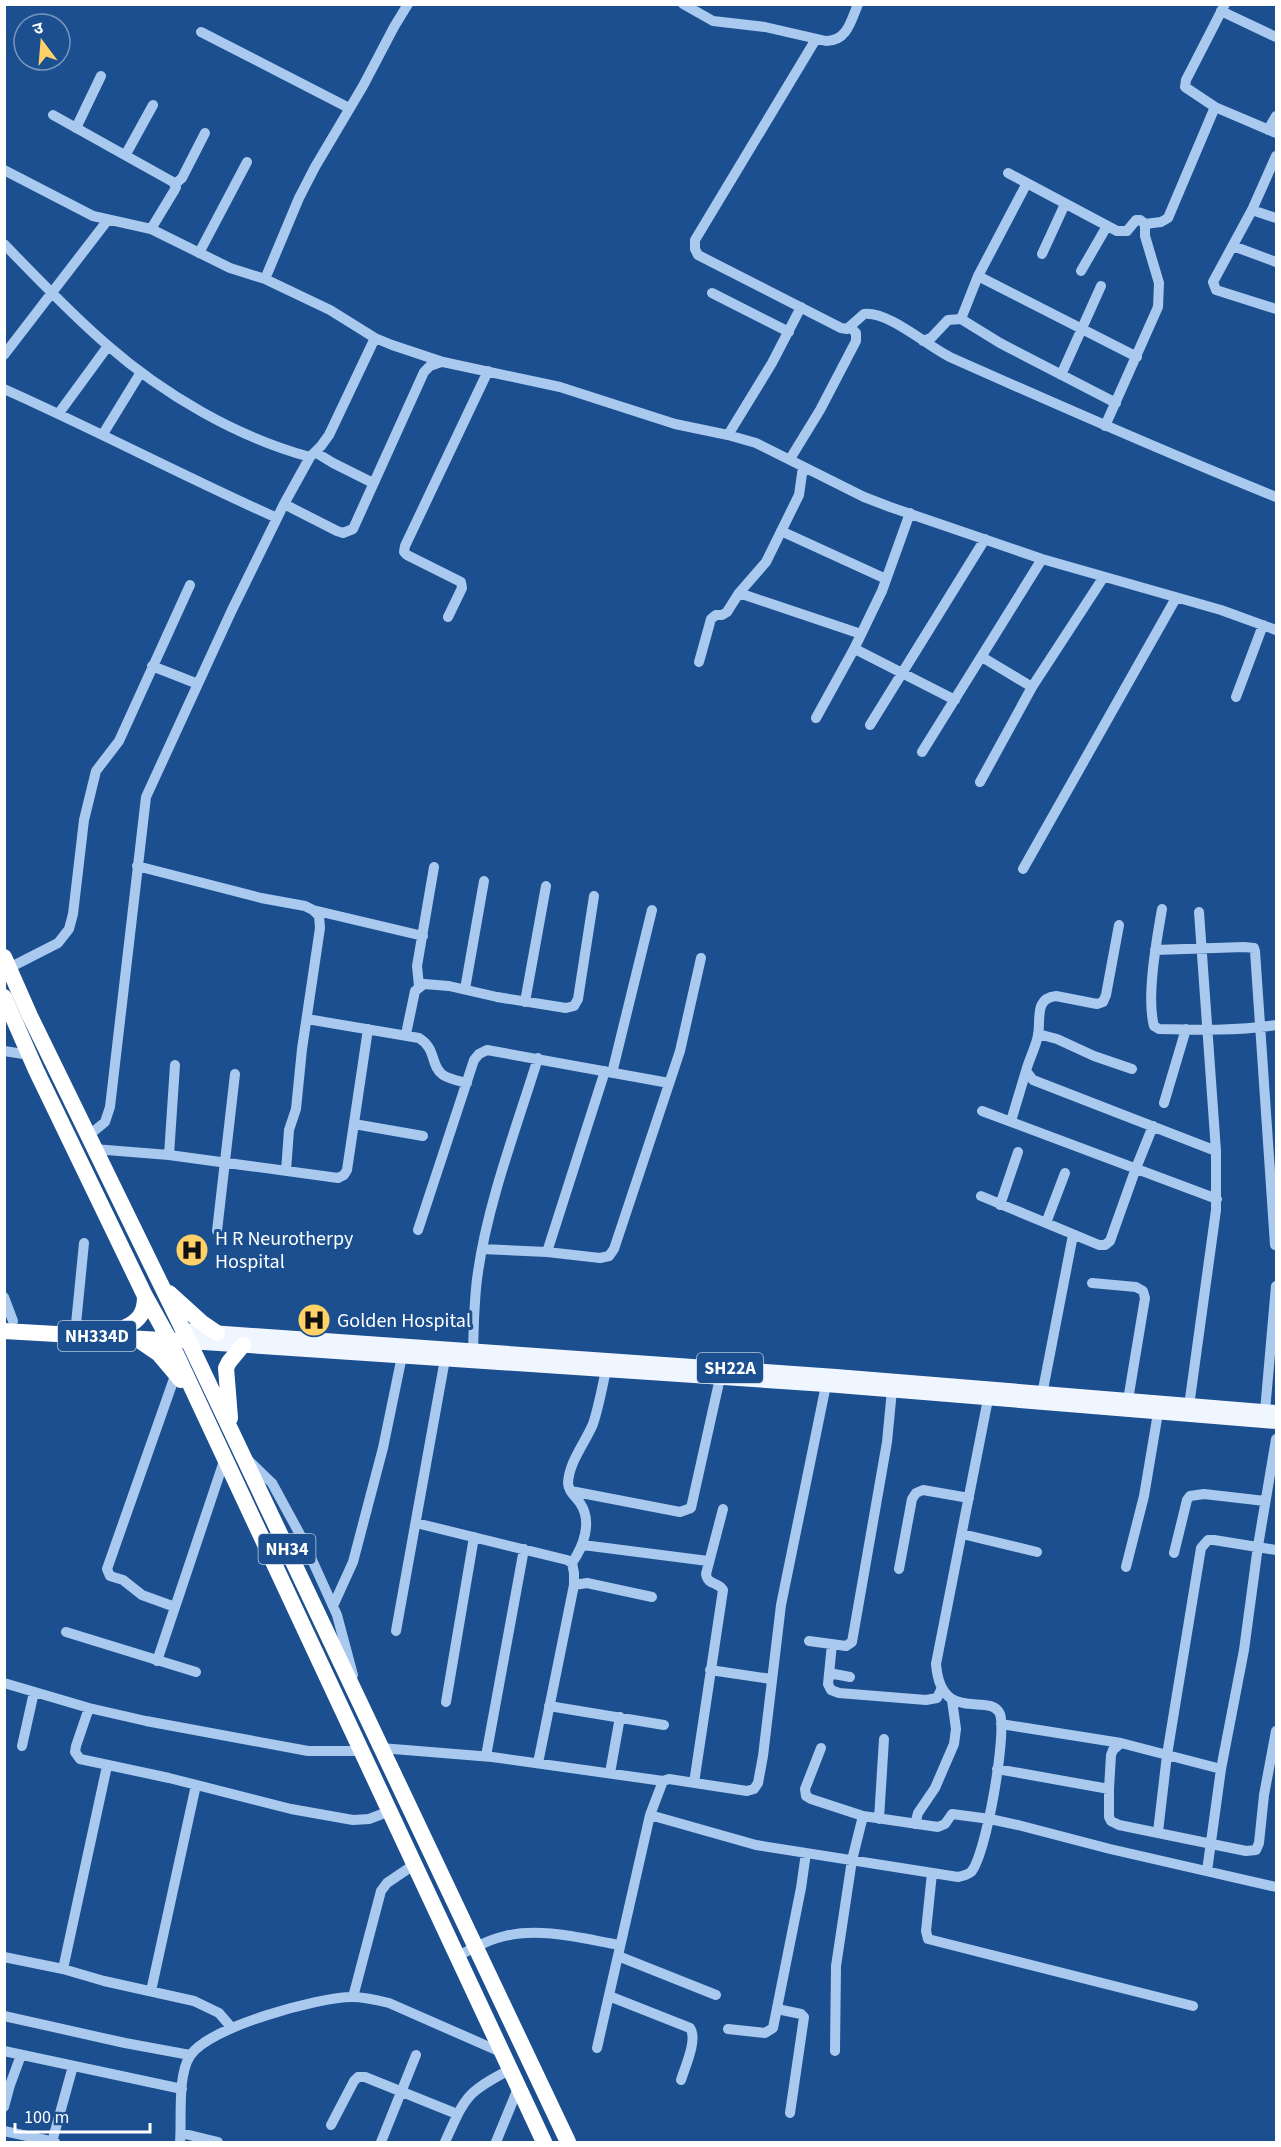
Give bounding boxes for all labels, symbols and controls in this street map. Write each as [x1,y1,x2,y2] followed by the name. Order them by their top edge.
[12,12,72,72] north arrow
[31,17,46,40] text: उ
[215,1225,354,1276] place label: H R Neurotherpy Hospital
[174,1232,210,1268] hospital icon: H R Neurotherpy Hospital
[296,1302,332,1338] hospital icon: Golden Hospital
[337,1307,471,1335] place label: Golden Hospital
[58,1321,136,1351] road number: NH334D
[697,1353,763,1383] road number: SH22A
[258,1534,316,1564] road number: NH34
[15,2096,150,2134] scale bar
[24,2105,69,2130] text: 100 m

